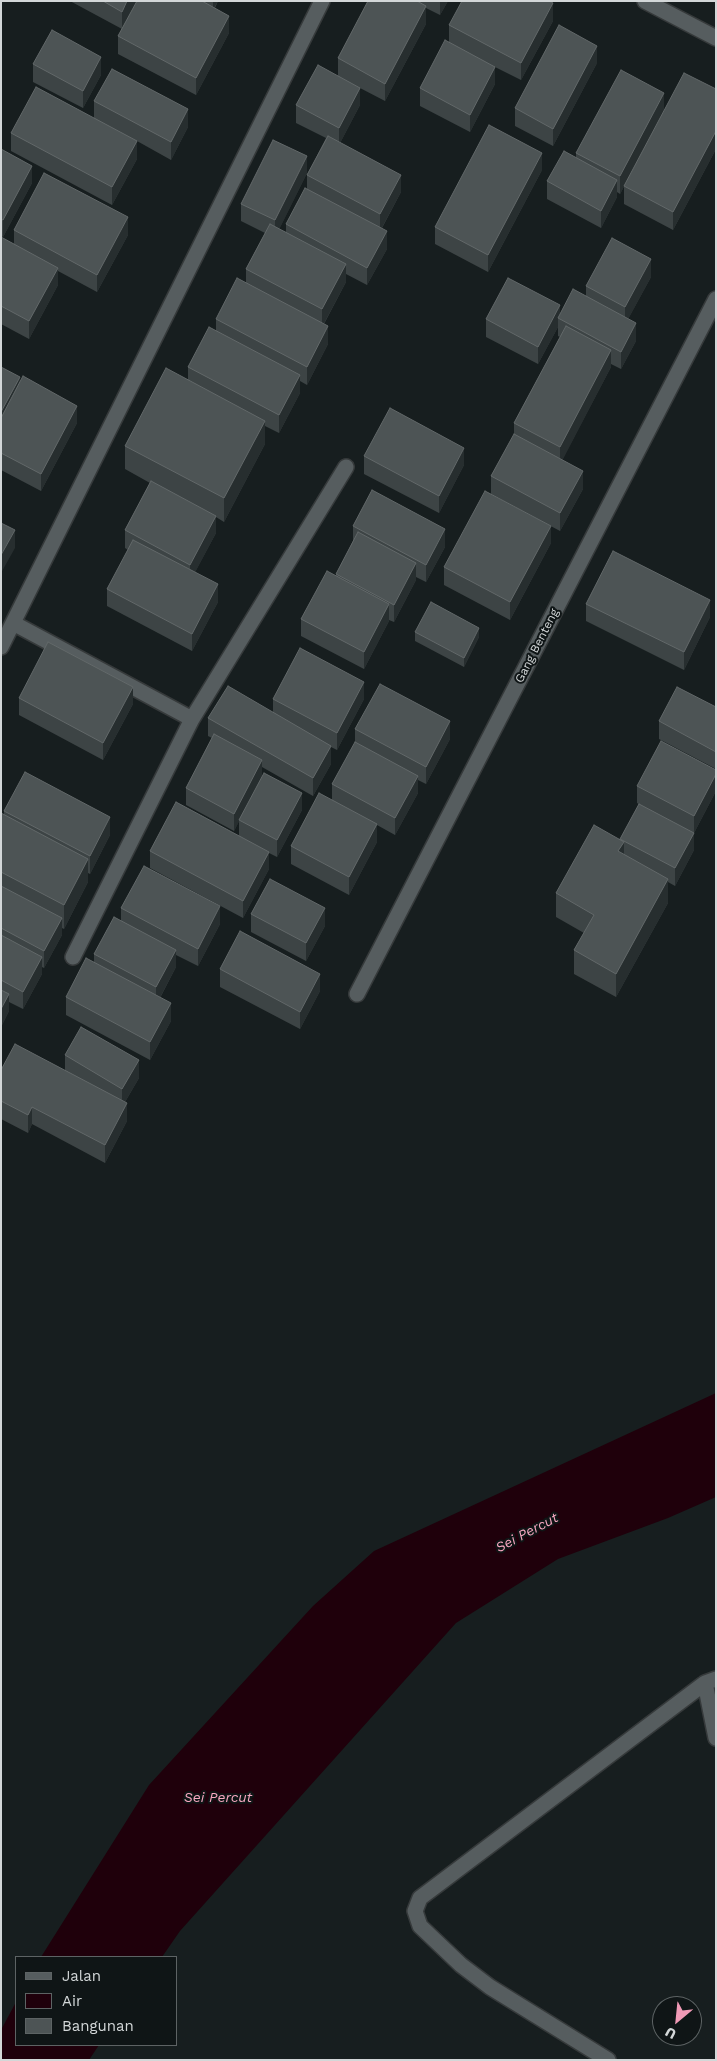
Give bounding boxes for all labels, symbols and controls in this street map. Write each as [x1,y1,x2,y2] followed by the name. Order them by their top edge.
[512,607,562,685] street label: Gang Benteng
[493,1510,561,1556] water label: Sei Percut
[184,1790,252,1806] water label: Sei Percut
[15,1956,178,2046] legend
[62,1967,101,1985] text: Jalan
[62,1992,82,2010] text: Air
[652,1996,702,2046] north arrow
[62,2017,134,2035] text: Bangunan
[662,2024,679,2043] text: U

